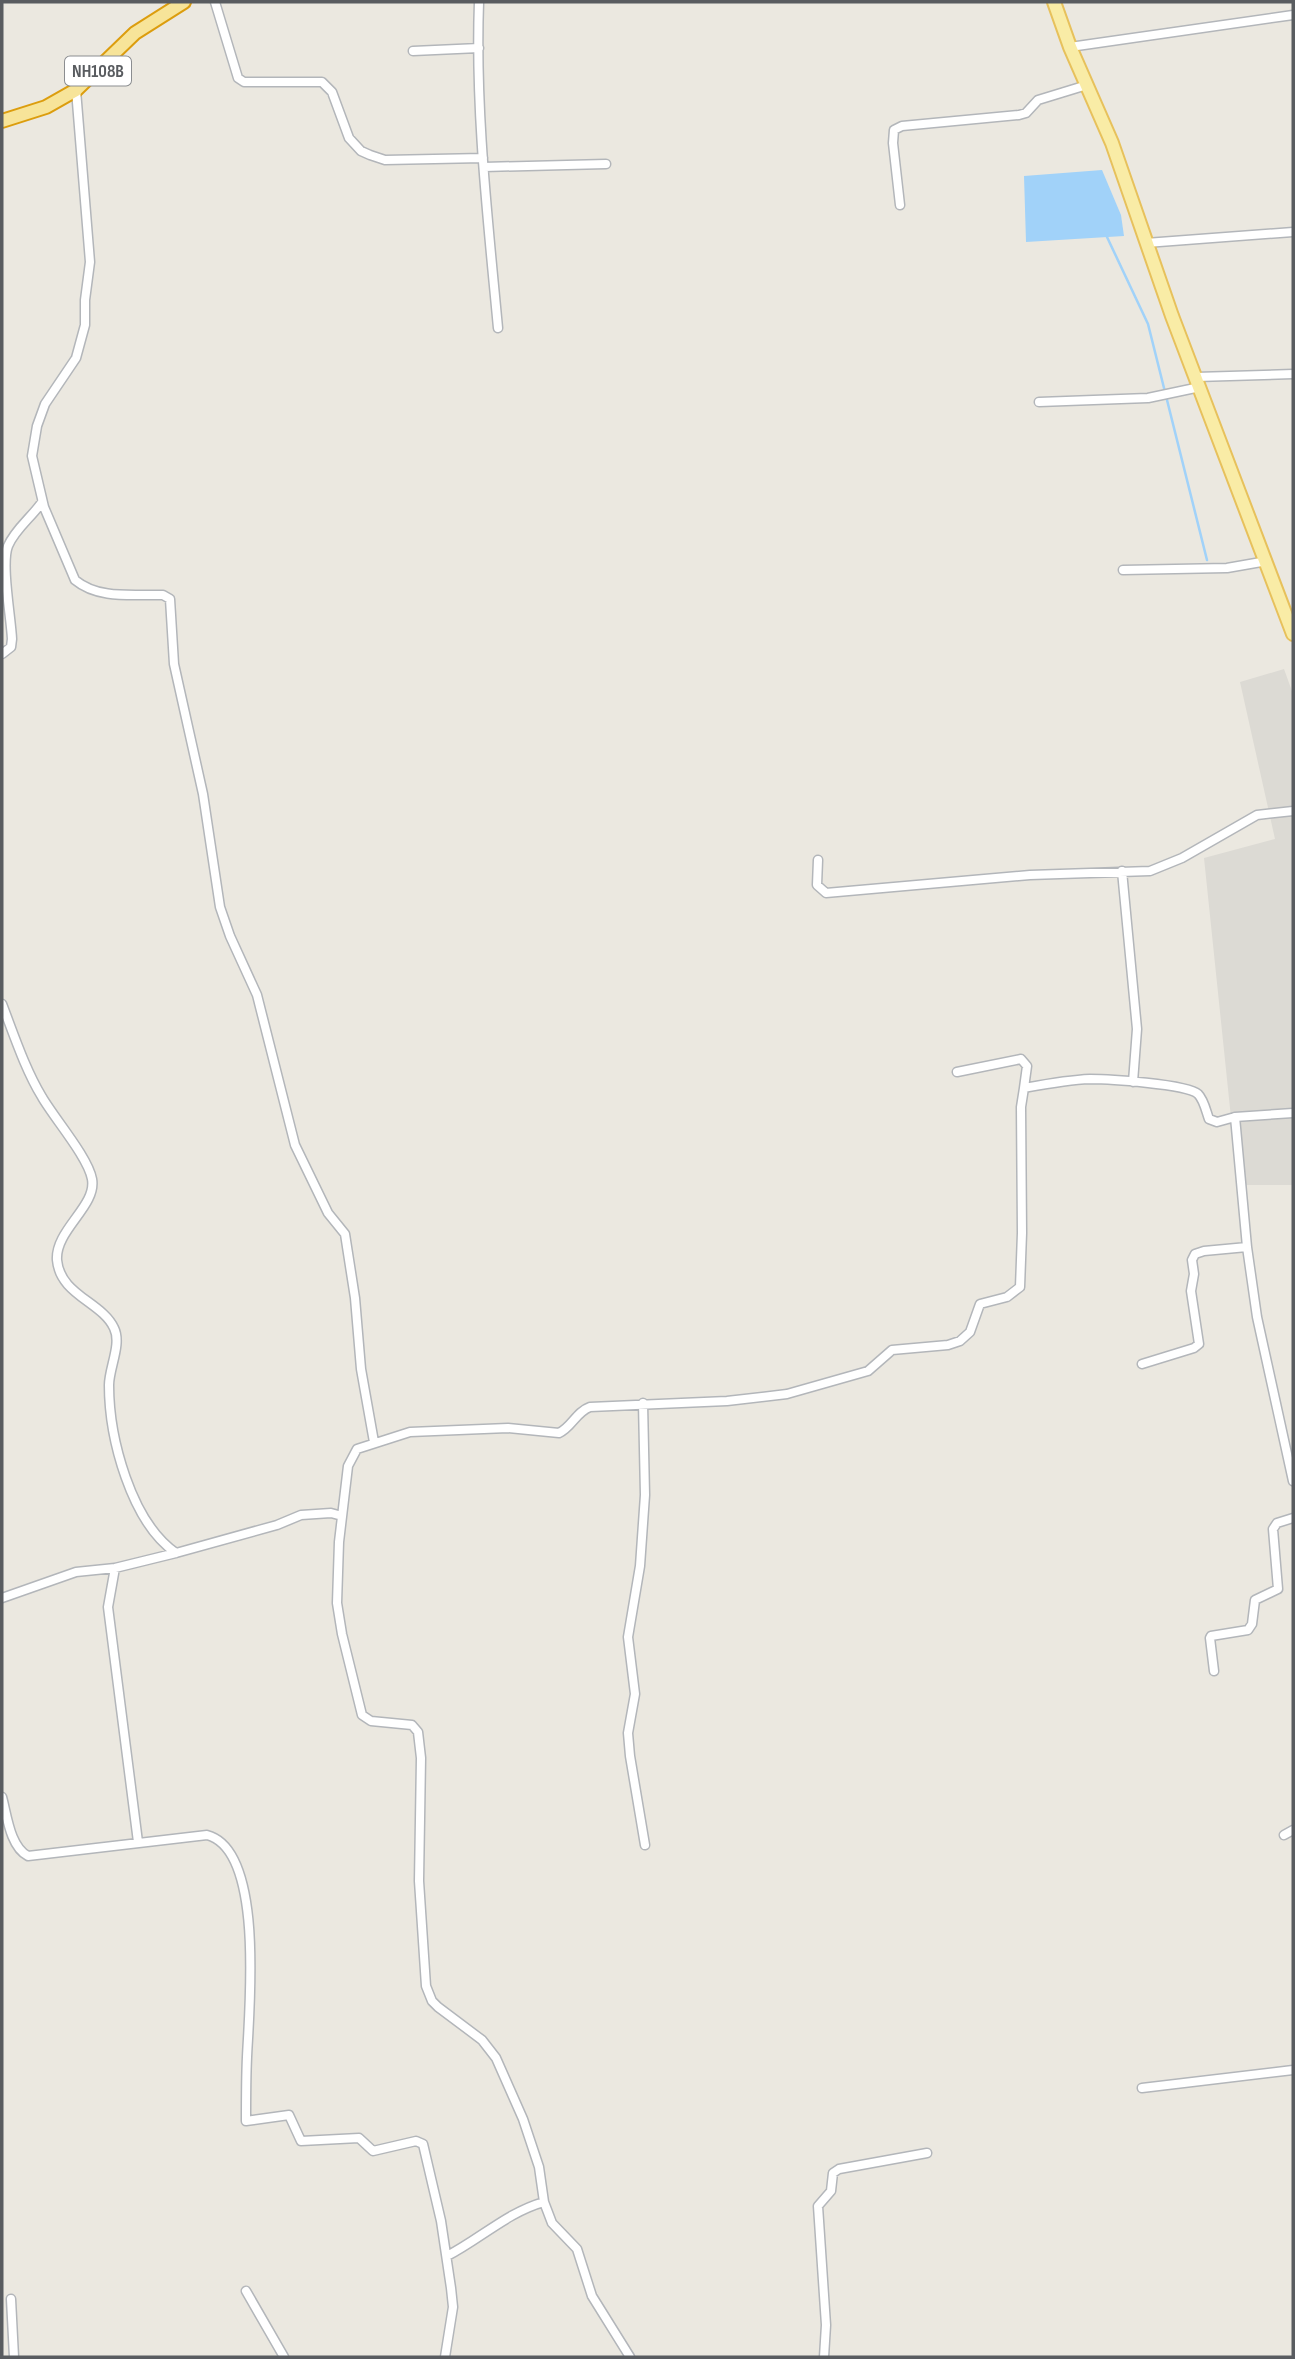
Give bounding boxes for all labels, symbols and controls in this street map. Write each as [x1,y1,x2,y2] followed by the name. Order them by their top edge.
[65,56,131,86] road number: NH108B

